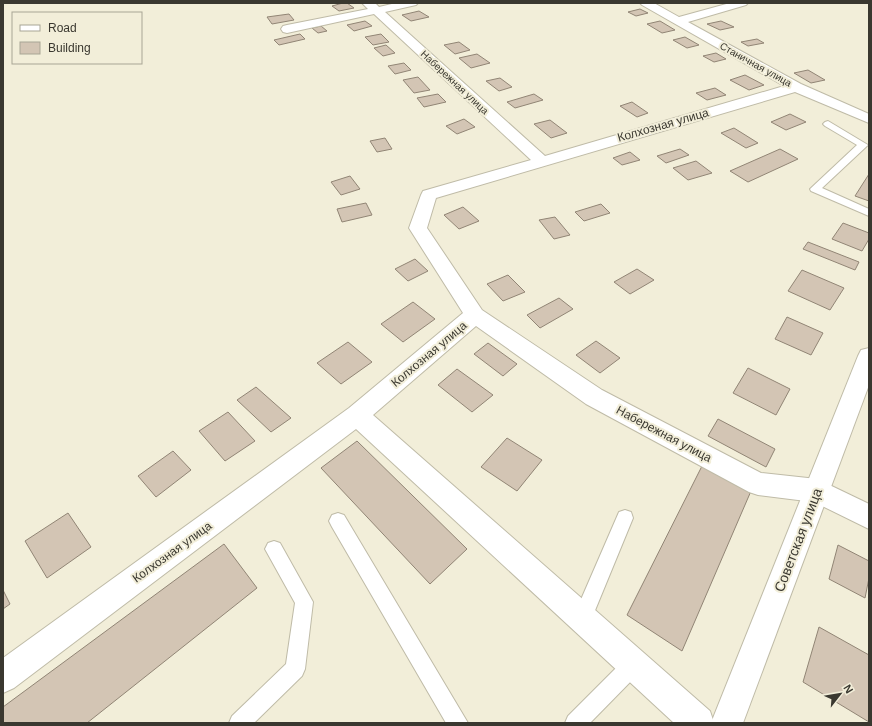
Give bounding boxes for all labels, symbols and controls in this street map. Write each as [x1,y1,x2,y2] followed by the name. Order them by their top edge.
[12,12,142,64] legend
[48,21,77,35] text: Road
[718,40,794,89] street label: Станичная улица
[48,41,91,55] text: Building
[419,48,491,117] street label: Набережная улица
[616,105,711,145] street label: Колхозная улица
[388,318,470,390] street label: Колхозная улица
[614,403,714,465] street label: Набережная улица
[771,486,825,594] street label: Советская улица
[130,518,215,585] street label: Колхозная улица
[820,674,860,714] north arrow
[841,682,856,695] text: N

